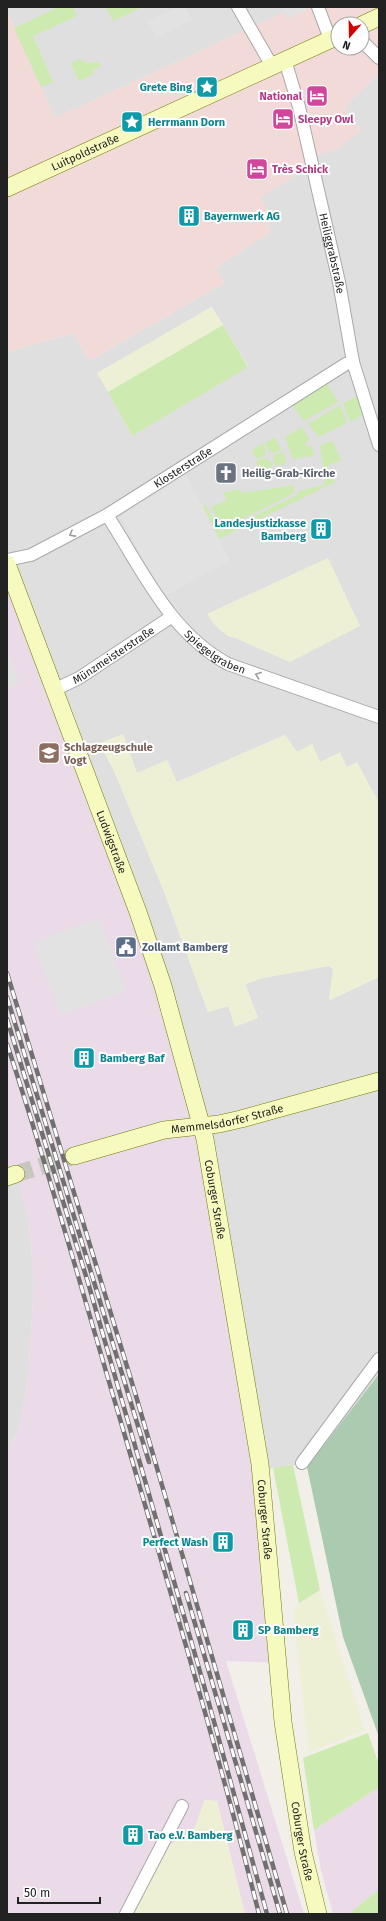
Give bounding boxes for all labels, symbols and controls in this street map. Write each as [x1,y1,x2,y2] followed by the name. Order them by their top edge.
[330,16,370,56] north arrow
[341,38,352,52] text: N
[194,74,220,100] place icon: Grete Bing
[140,81,193,94] place label: Grete Bing
[304,83,330,109] hotel icon: National
[259,90,303,103] place label: National
[270,106,296,132] hotel icon: Sleepy Owl
[119,109,145,135] place icon: Herrmann Dorn
[298,113,354,126] place label: Sleepy Owl
[148,116,225,129] place label: Herrmann Dorn
[49,131,121,173] street label: Luitpoldstraße
[244,156,270,182] hotel icon: Très Schick
[272,163,329,176] place label: Très Schick
[176,203,202,229] building icon: Bayernwerk AG
[204,210,280,223] place label: Bayernwerk AG
[317,212,347,295] street label: Heiliggrabstraße
[151,444,214,490] street label: Klosterstraße
[213,460,239,486] church icon: Heilig-Grab-Kirche
[242,467,335,480] place label: Heilig-Grab-Kirche
[308,516,334,542] building icon: Landesjustizkasse Bamberg
[215,517,307,543] place label: Landesjustizkasse Bamberg
[69,530,76,537] one-way arrow
[70,623,157,687] street label: Münzmeisterstraße
[182,627,247,676] street label: Spiegelgraben
[255,671,262,679] one-way arrow
[36,740,62,766] school or university icon: Schlagzeugschule Vogt
[63,741,153,767] place label: Schlagzeugschule Vogt
[94,809,129,875] street label: Ludwigstraße
[113,934,139,960] public building icon: Zollamt Bamberg
[142,941,229,954] place label: Zollamt Bamberg
[71,1045,97,1071] building icon: Bamberg Baf
[100,1052,166,1065] place label: Bamberg Baf
[170,1101,285,1136] street label: Memmelsdorfer Straße
[202,1159,228,1240] street label: Coburger Straße
[255,1479,275,1560] street label: Coburger Straße
[210,1529,236,1555] building icon: Perfect Wash
[143,1536,208,1549] place label: Perfect Wash
[230,1617,256,1643] building icon: SP Bamberg
[258,1624,320,1637] place label: SP Bamberg
[289,1801,316,1882] street label: Coburger Straße
[120,1822,146,1848] building icon: Tao e.V. Bamberg
[148,1829,233,1842] place label: Tao e.V. Bamberg
[18,1879,100,1905] scale bar
[24,1886,50,1900] text: 50 m

